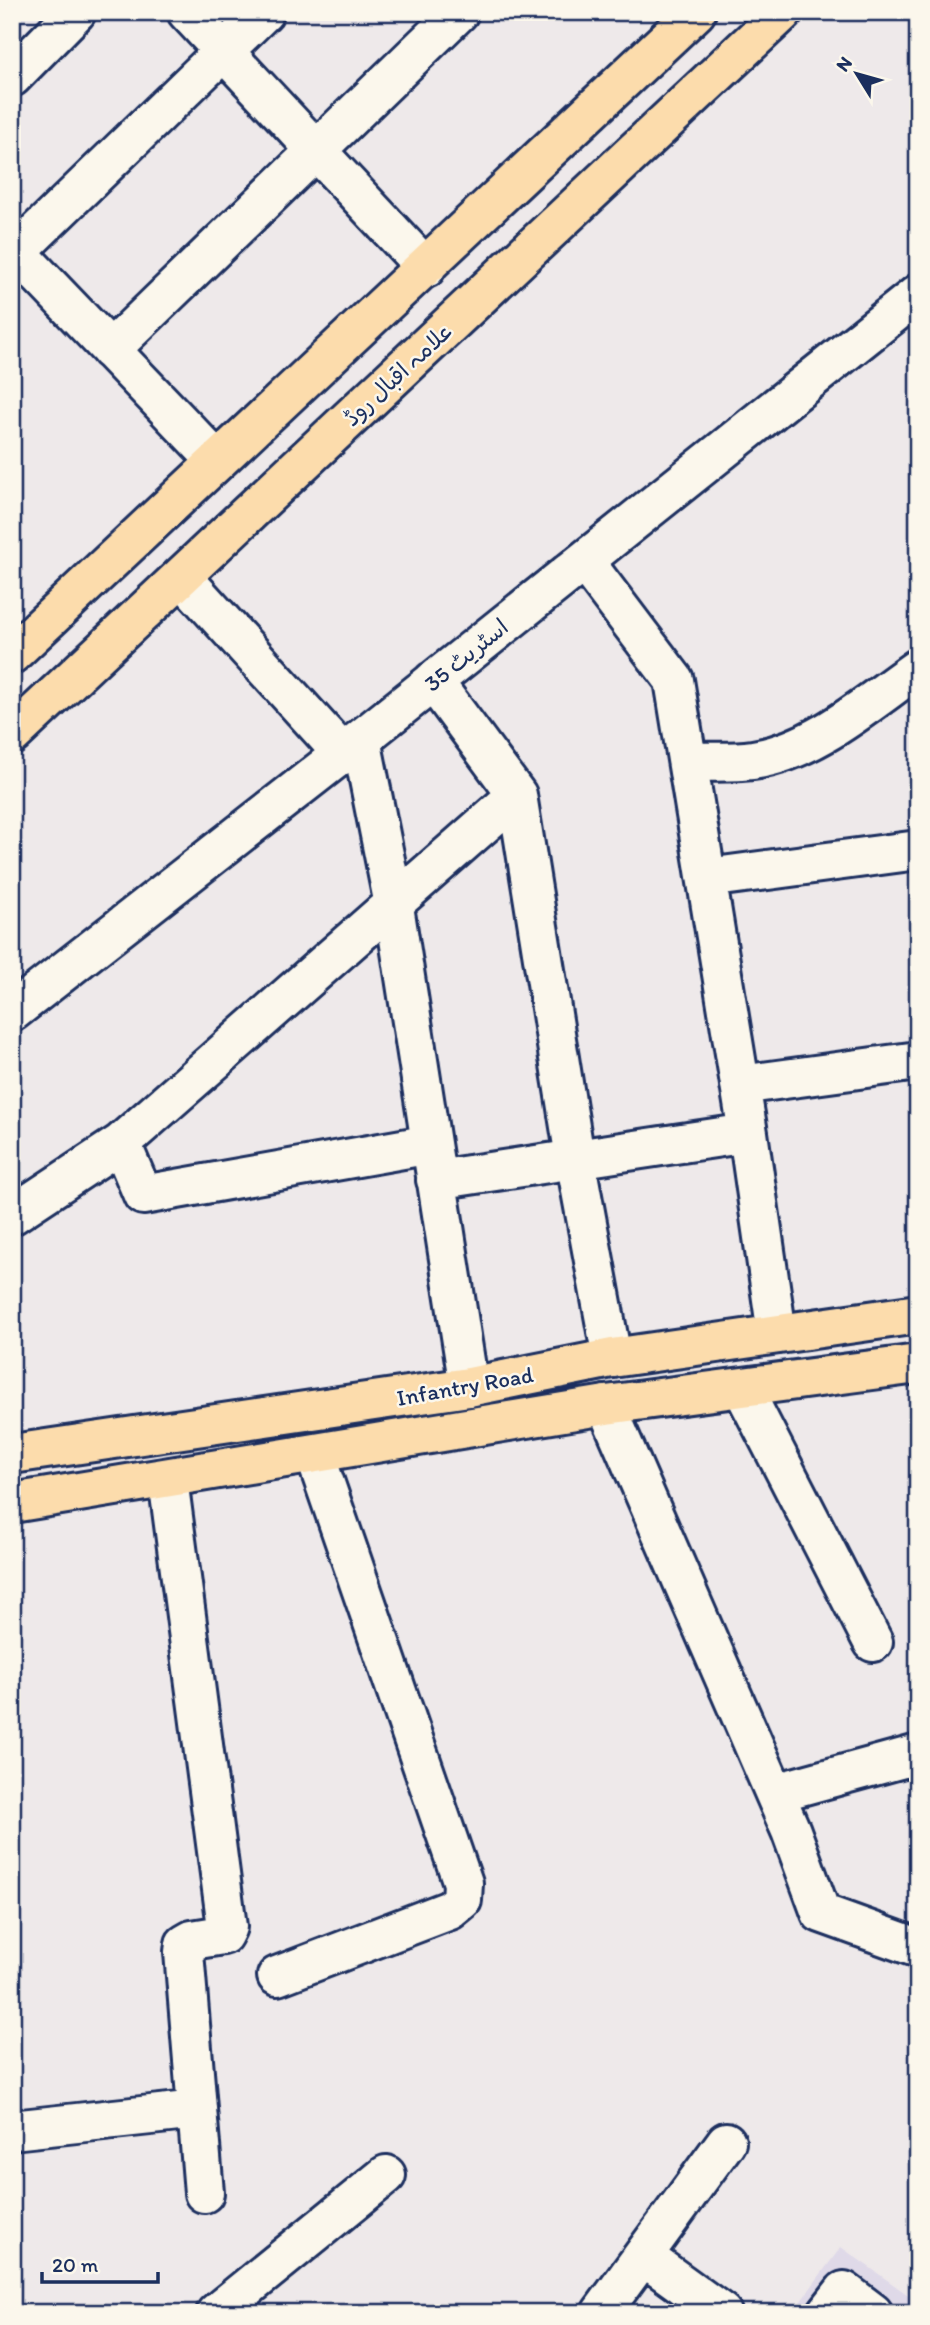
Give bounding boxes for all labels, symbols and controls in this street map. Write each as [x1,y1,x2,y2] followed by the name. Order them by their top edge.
[822,38,892,108] north arrow
[831,52,857,76] text: N
[337,316,459,432] street label: علامہ اقبال روڈ
[418,613,514,697] street label: اسٹریٹ 35
[395,1360,536,1412] street label: Infantry Road
[42,2241,158,2285] scale bar
[52,2252,99,2277] text: 20 m

